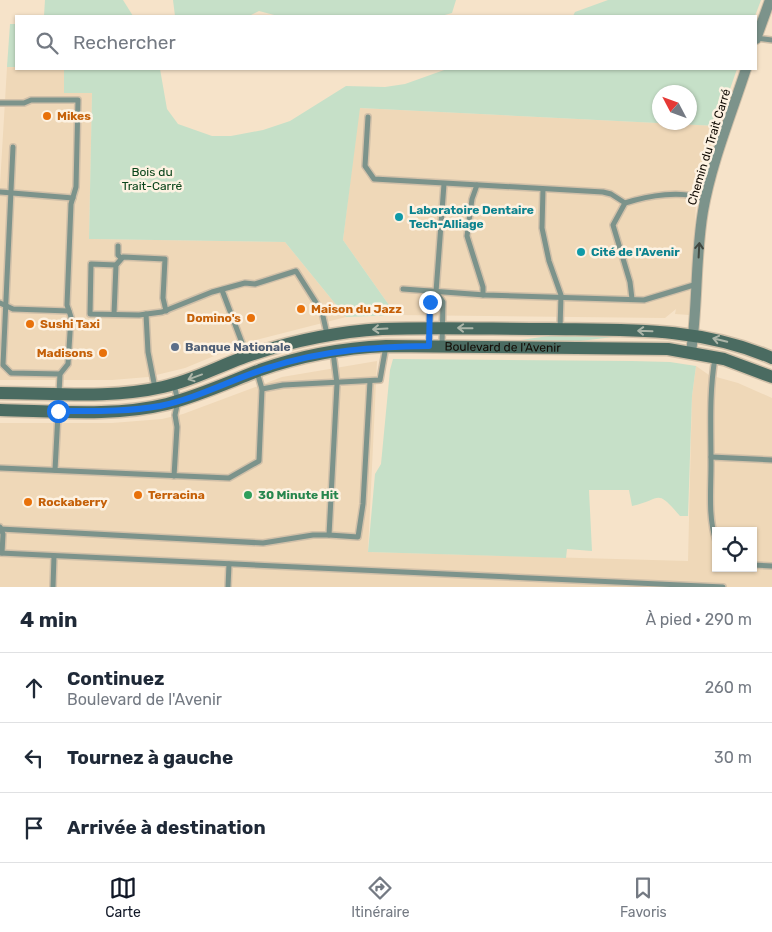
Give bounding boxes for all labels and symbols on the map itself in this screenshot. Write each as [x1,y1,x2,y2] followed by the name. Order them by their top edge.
[652,85,697,130] north arrow
[685,87,733,207] street label: Chemin du Trait Carré
[57,109,91,123] place label: Mikes
[41,110,53,122] marker: Mikes
[122,165,183,193] park label: Bois du Trait-Carré
[409,203,534,231] place label: Laboratoire Dentaire Tech-Alliage
[393,211,405,223] marker: Laboratoire Dentaire Tech-Alliage
[694,243,703,259] one-way arrow
[591,245,680,259] place label: Cité de l'Avenir
[575,246,587,258] marker: Cité de l'Avenir
[419,291,442,314] route end
[311,302,402,316] place label: Maison du Jazz
[295,303,307,315] marker: Maison du Jazz
[187,311,241,325] place label: Domino's
[245,312,257,324] marker: Domino's
[40,317,100,331] place label: Sushi Taxi
[24,318,36,330] marker: Sushi Taxi
[457,323,474,333] one-way arrow
[372,324,388,334] one-way arrow
[638,326,654,335] one-way arrow
[712,335,728,344] one-way arrow
[185,340,291,354] place label: Banque Nationale
[444,340,561,355] street label: Boulevard de l'Avenir
[169,341,181,353] marker: Banque Nationale
[37,346,93,360] place label: Madisons
[97,347,109,359] marker: Madisons
[188,373,203,382] one-way arrow
[47,400,70,423] route start
[148,488,205,502] place label: Terracina
[258,488,339,502] place label: 30 Minute Hit
[132,489,144,501] marker: Terracina
[242,489,254,501] marker: 30 Minute Hit
[38,495,107,509] place label: Rockaberry
[22,496,34,508] marker: Rockaberry

